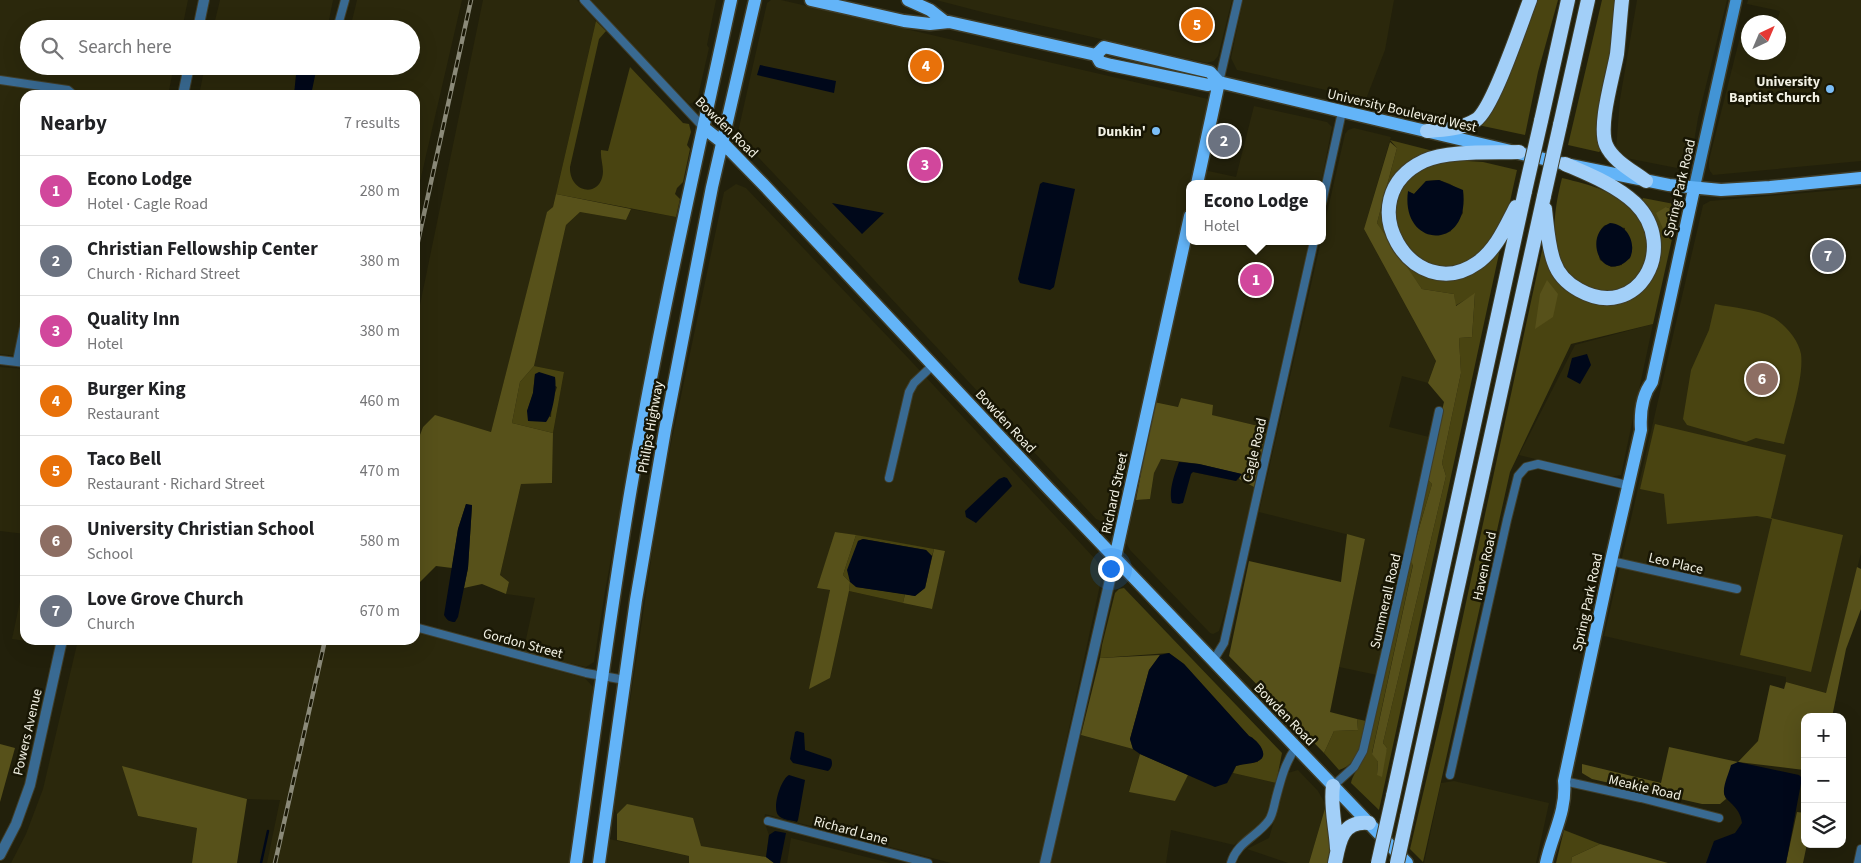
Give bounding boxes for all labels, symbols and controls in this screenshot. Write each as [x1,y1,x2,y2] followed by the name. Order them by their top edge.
[1181,6,1213,44] pin: 5
[1741,15,1786,60] north arrow
[20,20,420,75] search box
[38,34,66,62] icon: search
[78,34,172,61] text: Search here
[910,47,942,85] pin: 4
[1729,72,1821,108] place label: University Baptist Church
[1824,83,1836,95] marker: University Baptist Church
[1325,84,1479,138] street label: University Boulevard West
[690,92,762,163] street label: Bowden Road
[40,108,107,138] text: Nearby
[344,112,400,134] text: 7 results
[1097,122,1146,142] place label: Dunkin'
[1208,122,1240,160] pin: 2
[1150,125,1162,137] marker: Dunkin'
[1659,137,1701,239] street label: Spring Park Road
[909,146,941,184] pin: 3
[87,166,192,193] text: Econo Lodge
[52,180,60,202] text: 1
[360,180,400,202] text: 280 m
[1186,180,1326,245] popup
[1204,188,1309,215] text: Econo Lodge
[87,193,208,215] text: Hotel · Cagle Road
[1204,215,1240,237] text: Hotel
[87,236,318,263] text: Christian Fellowship Center
[1812,237,1844,275] pin: 7
[52,250,60,272] text: 2
[360,250,400,272] text: 380 m
[1240,261,1272,299] pin: 1
[87,263,240,285] text: Church · Richard Street
[87,306,180,333] text: Quality Inn
[52,320,60,342] text: 3
[360,320,400,342] text: 380 m
[87,333,123,355] text: Hotel
[1746,360,1778,398] pin: 6
[87,376,186,403] text: Burger King
[633,379,669,475] street label: Philips Highway
[970,385,1040,458] street label: Bowden Road
[52,390,60,412] text: 4
[360,390,400,412] text: 460 m
[87,403,160,425] text: Restaurant
[1238,416,1272,484] street label: Cagle Road
[87,446,161,473] text: Taco Bell
[1097,450,1133,536] street label: Richard Street
[52,460,60,482] text: 5
[360,460,400,482] text: 470 m
[87,473,265,495] text: Restaurant · Richard Street
[87,516,314,543] text: University Christian School
[52,530,60,552] text: 6
[360,530,400,552] text: 580 m
[1468,530,1502,603] street label: Haven Road
[87,543,133,565] text: School
[1646,548,1705,580] street label: Leo Place
[1568,551,1608,653] street label: Spring Park Road
[1365,552,1407,651] street label: Summerall Road
[1098,556,1124,582] your location
[87,586,244,613] text: Love Grove Church
[52,600,60,622] text: 7
[360,600,400,622] text: 670 m
[87,613,135,635] text: Church
[481,624,565,664] street label: Gordon Street
[1249,679,1320,751] street label: Bowden Road
[8,687,48,778] street label: Powers Avenue
[1801,713,1846,848] map controls
[1801,713,1846,758] button: +
[1801,758,1846,803] button: −
[1606,770,1683,806] street label: Meakie Road
[1801,803,1846,848] button: layers
[811,811,890,851] street label: Richard Lane

